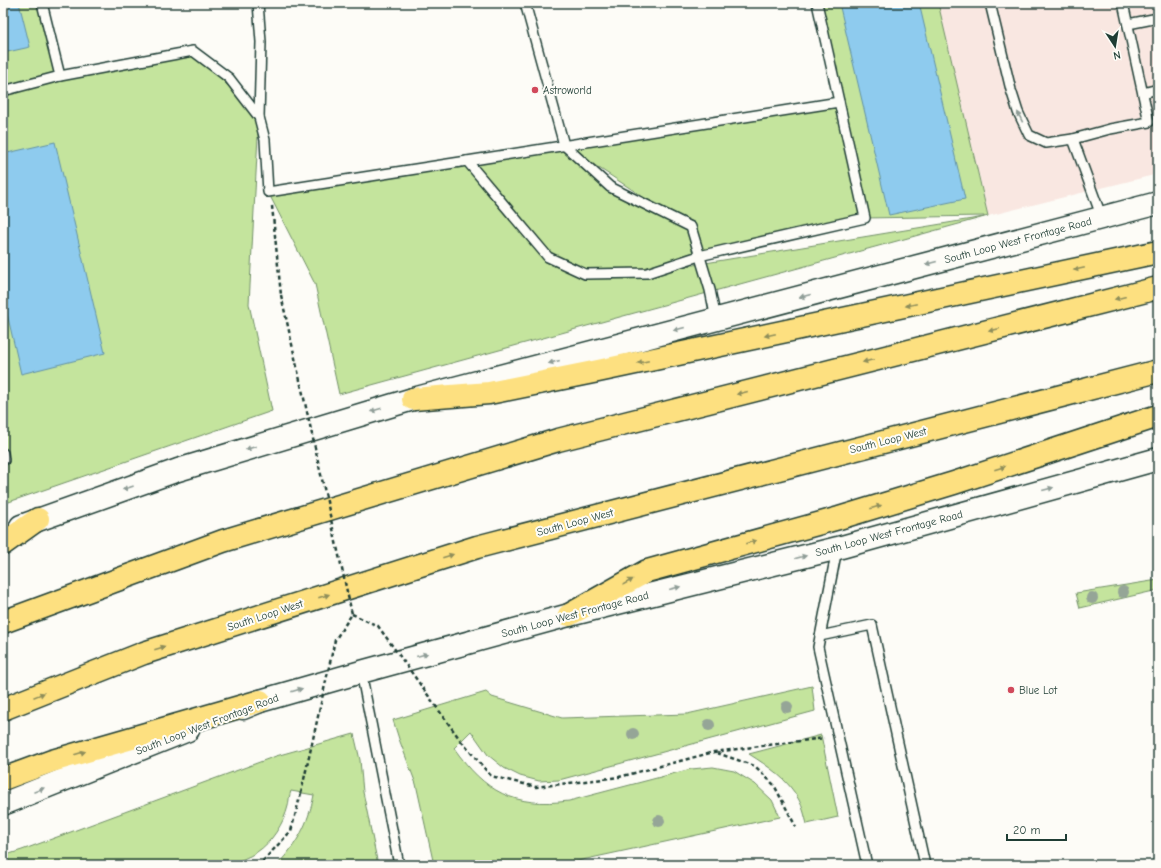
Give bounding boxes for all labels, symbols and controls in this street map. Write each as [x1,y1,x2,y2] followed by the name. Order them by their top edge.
[1095,26,1135,66] north arrow
[1112,48,1122,62] text: N
[543,84,592,97] place label: Astroworld
[530,85,540,95] marker: Astroworld
[1017,111,1023,123] one-way arrow
[943,214,1093,266] street label: South Loop West Frontage Road
[925,260,937,266] one-way arrow
[1073,266,1085,272] one-way arrow
[799,293,811,299] one-way arrow
[1114,295,1126,301] one-way arrow
[904,302,917,308] one-way arrow
[673,326,685,332] one-way arrow
[988,327,1000,333] one-way arrow
[764,332,776,338] one-way arrow
[547,359,559,365] one-way arrow
[637,359,649,365] one-way arrow
[862,359,874,365] one-way arrow
[736,391,748,397] one-way arrow
[370,407,382,413] one-way arrow
[848,424,929,456] street label: South Loop West
[245,445,257,451] one-way arrow
[995,465,1007,471] one-way arrow
[121,485,133,491] one-way arrow
[1042,486,1054,492] one-way arrow
[870,504,882,510] one-way arrow
[535,506,616,539] street label: South Loop West
[814,507,964,559] street label: South Loop West Frontage Road
[745,539,757,545] one-way arrow
[442,553,454,559] one-way arrow
[795,553,807,559] one-way arrow
[622,578,634,585] one-way arrow
[669,585,681,591] one-way arrow
[500,588,650,640] street label: South Loop West Frontage Road
[319,593,331,599] one-way arrow
[226,597,305,634] street label: South Loop West
[155,645,167,651] one-way arrow
[417,652,429,658] one-way arrow
[1019,684,1058,697] place label: Blue Lot
[1006,685,1016,695] marker: Blue Lot
[292,687,304,693] one-way arrow
[34,691,46,697] one-way arrow
[134,691,281,758] street label: South Loop West Frontage Road
[74,750,86,756] one-way arrow
[34,786,46,792] one-way arrow
[1007,816,1066,842] scale bar
[1013,823,1041,837] text: 20 m

